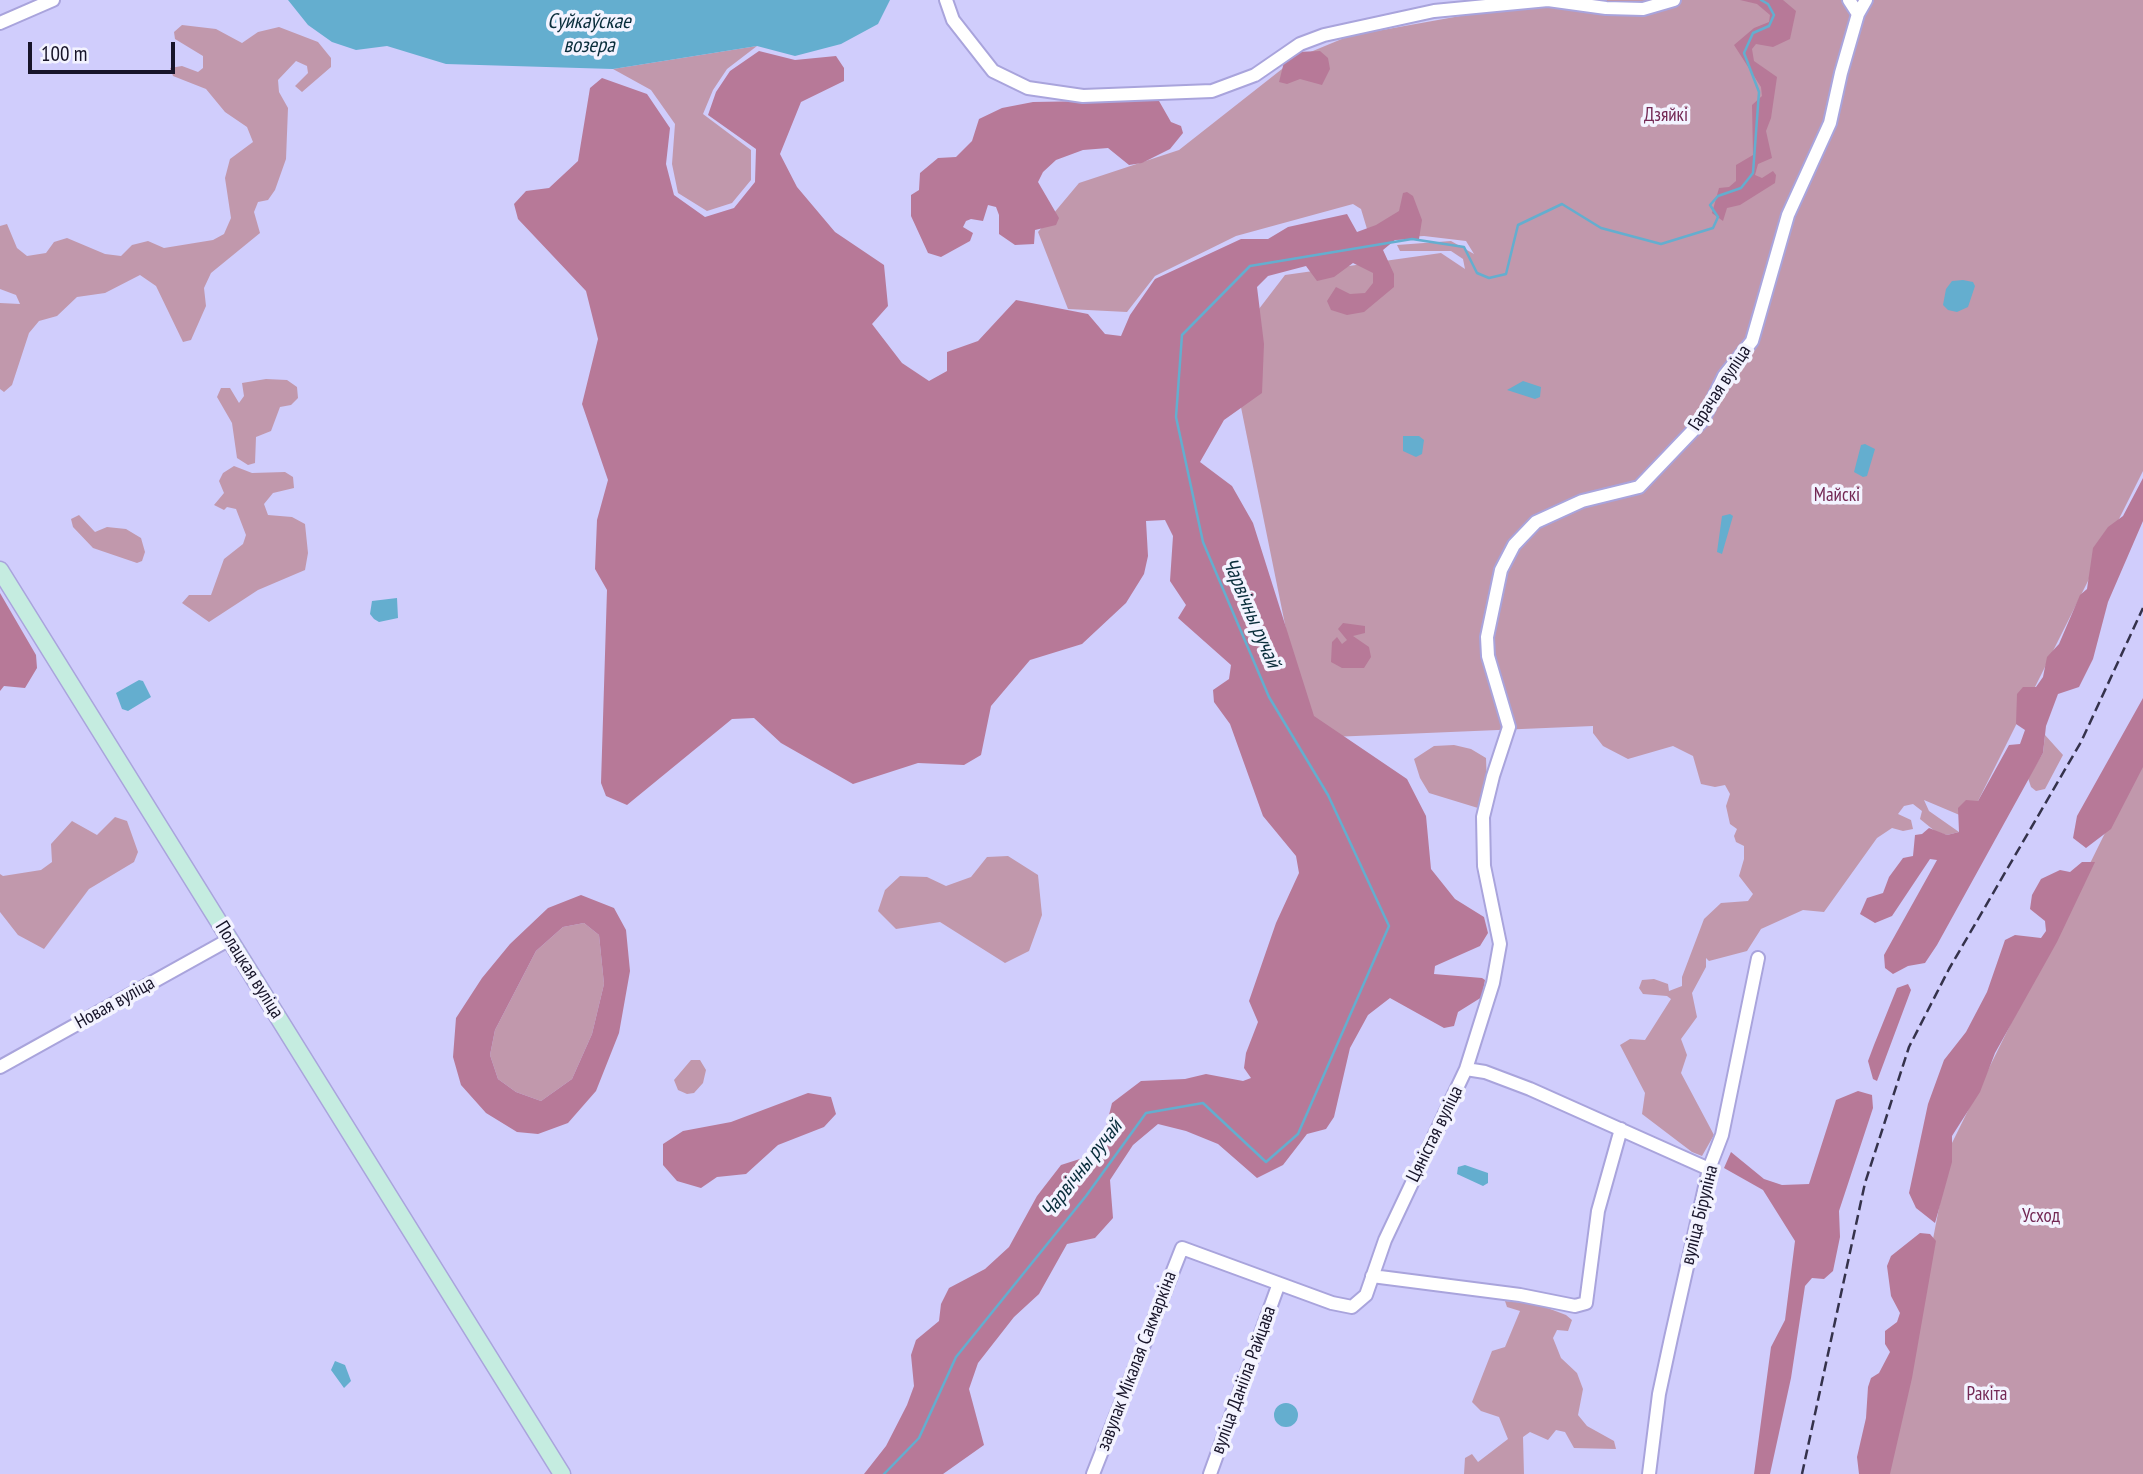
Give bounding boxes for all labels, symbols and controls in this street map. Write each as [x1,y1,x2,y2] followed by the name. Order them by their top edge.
[547,9,631,59] water label: Суйкаўскае возера
[32,28,178,72] scale bar
[41,40,87,67] text: 100 m
[1644,105,1688,127] park label: Дзяйкі
[1684,341,1756,435] street label: Гарачая вуліца
[1814,485,1860,507] park label: Майскі
[1217,554,1285,672] water label: Чарвічны ручай
[210,917,288,1023] street label: Полацкая вуліца
[71,972,159,1034] street label: Новая вуліца
[1402,1082,1468,1186] street label: Цяністая вуліца
[1036,1115,1128,1223] water label: Чарвічны ручай
[1677,1163,1723,1267] street label: вуліца Біруліна
[2022,1206,2060,1228] park label: Усход
[1092,1268,1182,1454] street label: завулак Мікалая Сакмаркіна
[1207,1303,1281,1457] street label: вуліца Данііла Райцава
[1967,1384,2007,1406] park label: Ракіта

